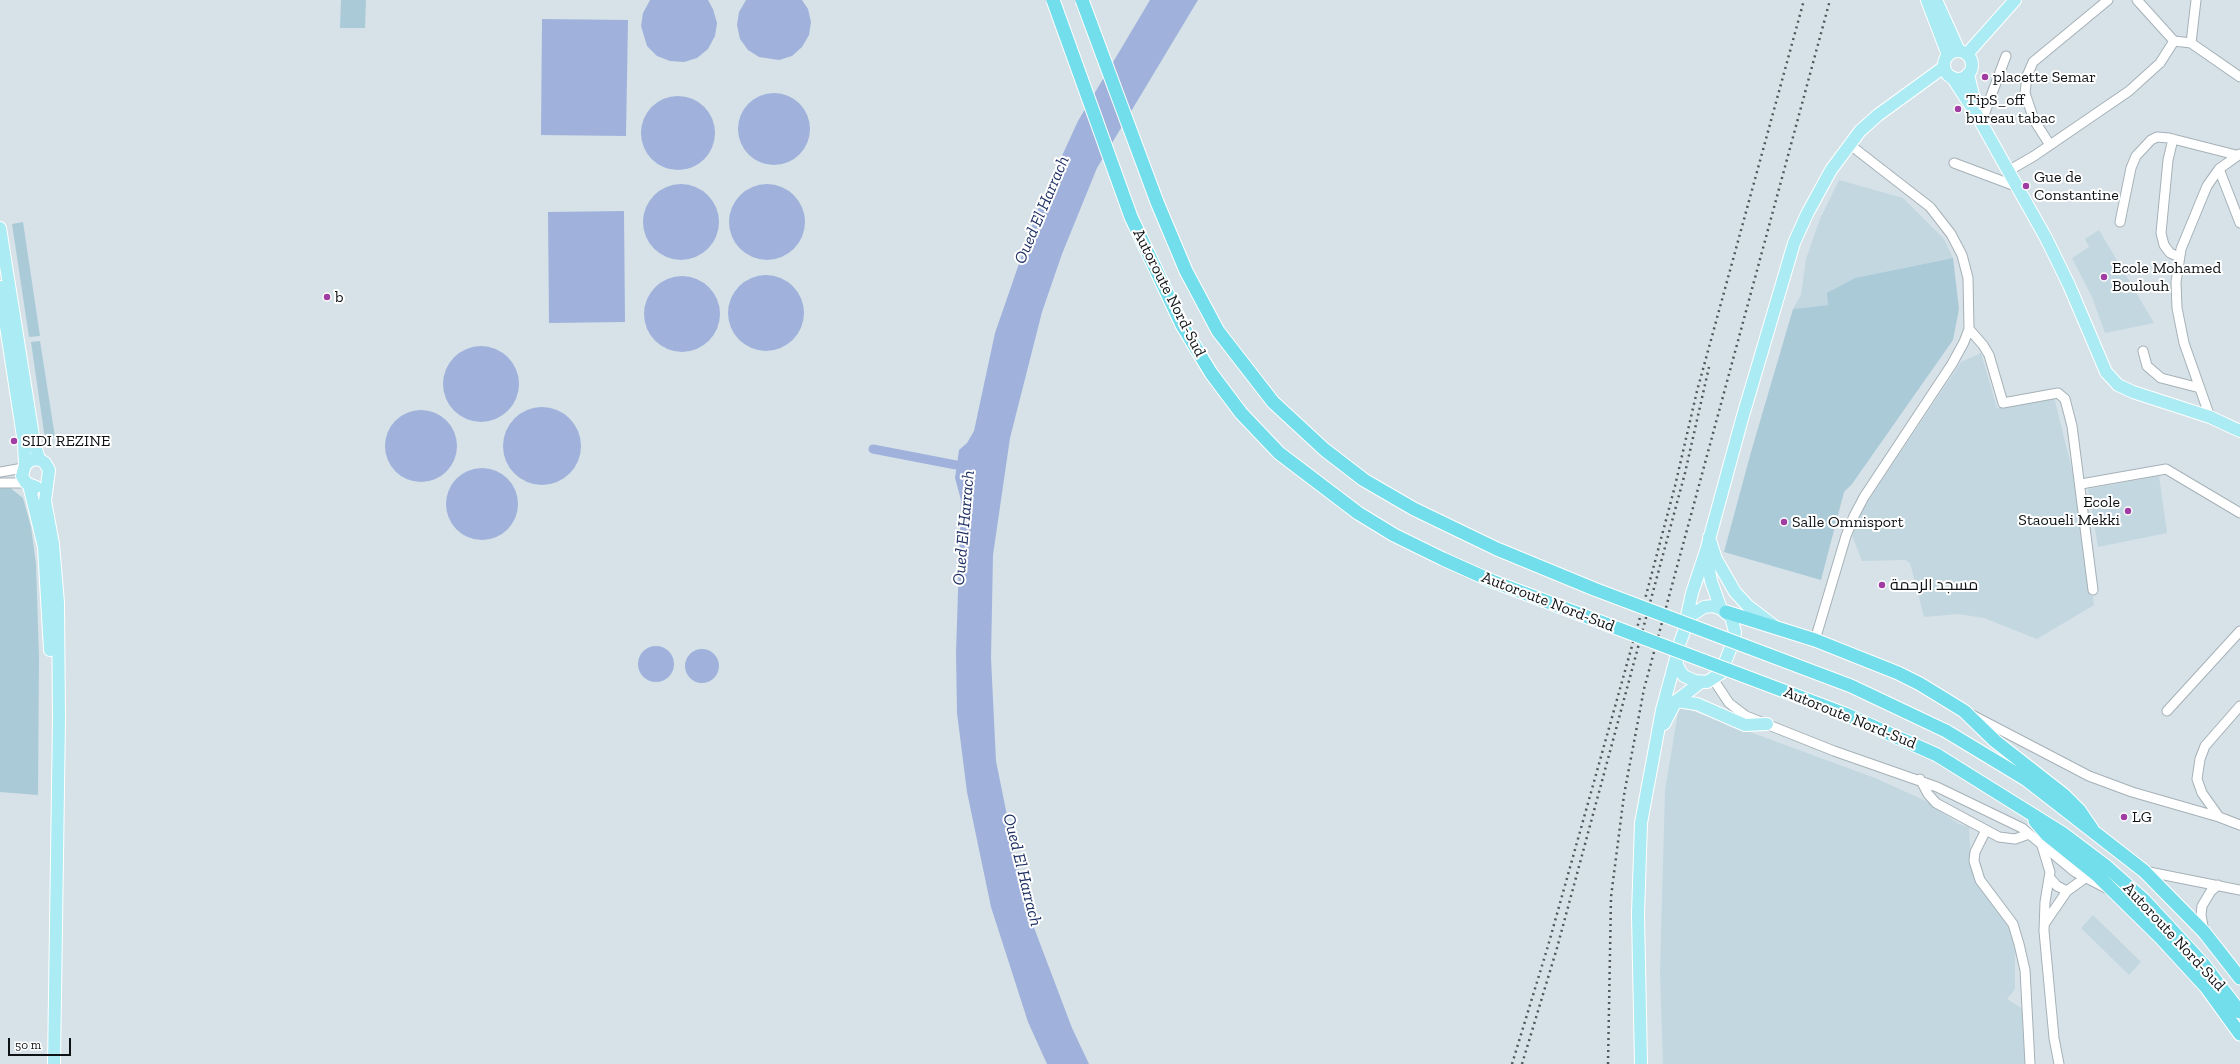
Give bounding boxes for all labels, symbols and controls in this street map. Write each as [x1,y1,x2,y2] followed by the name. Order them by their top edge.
[1993,67,2096,87] place label: placette Semar
[1980,72,1990,82] marker: placette Semar
[1966,90,2055,128] place label: TipS_off bureau tabac
[1953,104,1963,114] marker: TipS_off bureau tabac
[1010,153,1074,267] water label: Oued El Harrach
[2034,167,2119,205] place label: Gue de Constantine
[2021,181,2031,191] marker: Gue de Constantine
[1128,226,1210,360] street label: Autoroute Nord-Sud
[2112,258,2221,296] place label: Ecole Mohamed Boulouh
[2099,272,2109,282] marker: Ecole Mohamed Boulouh
[335,287,344,307] place label: b
[322,292,332,302] marker: b
[22,431,110,451] place label: SIDI REZINE
[9,436,19,446] marker: SIDI REZINE
[949,470,979,586] water label: Oued El Harrach
[2018,492,2120,530] place label: Ecole Staoueli Mekki
[2123,506,2133,516] marker: Ecole Staoueli Mekki
[1792,512,1904,532] place label: Salle Omnisport
[1779,517,1789,527] marker: Salle Omnisport
[1479,568,1617,636] street label: Autoroute Nord-Sud
[1890,575,1978,595] place label: مسجد الرحمة
[1877,580,1887,590] marker: مسجد الرحمة
[1781,683,1919,753] street label: Autoroute Nord-Sud
[2132,807,2152,827] place label: LG
[998,812,1046,928] water label: Oued El Harrach
[2119,812,2129,822] marker: LG
[2119,879,2229,995] street label: Autoroute Nord-Sud
[10,1030,73,1056] scale bar
[15,1038,41,1052] text: 50 m

